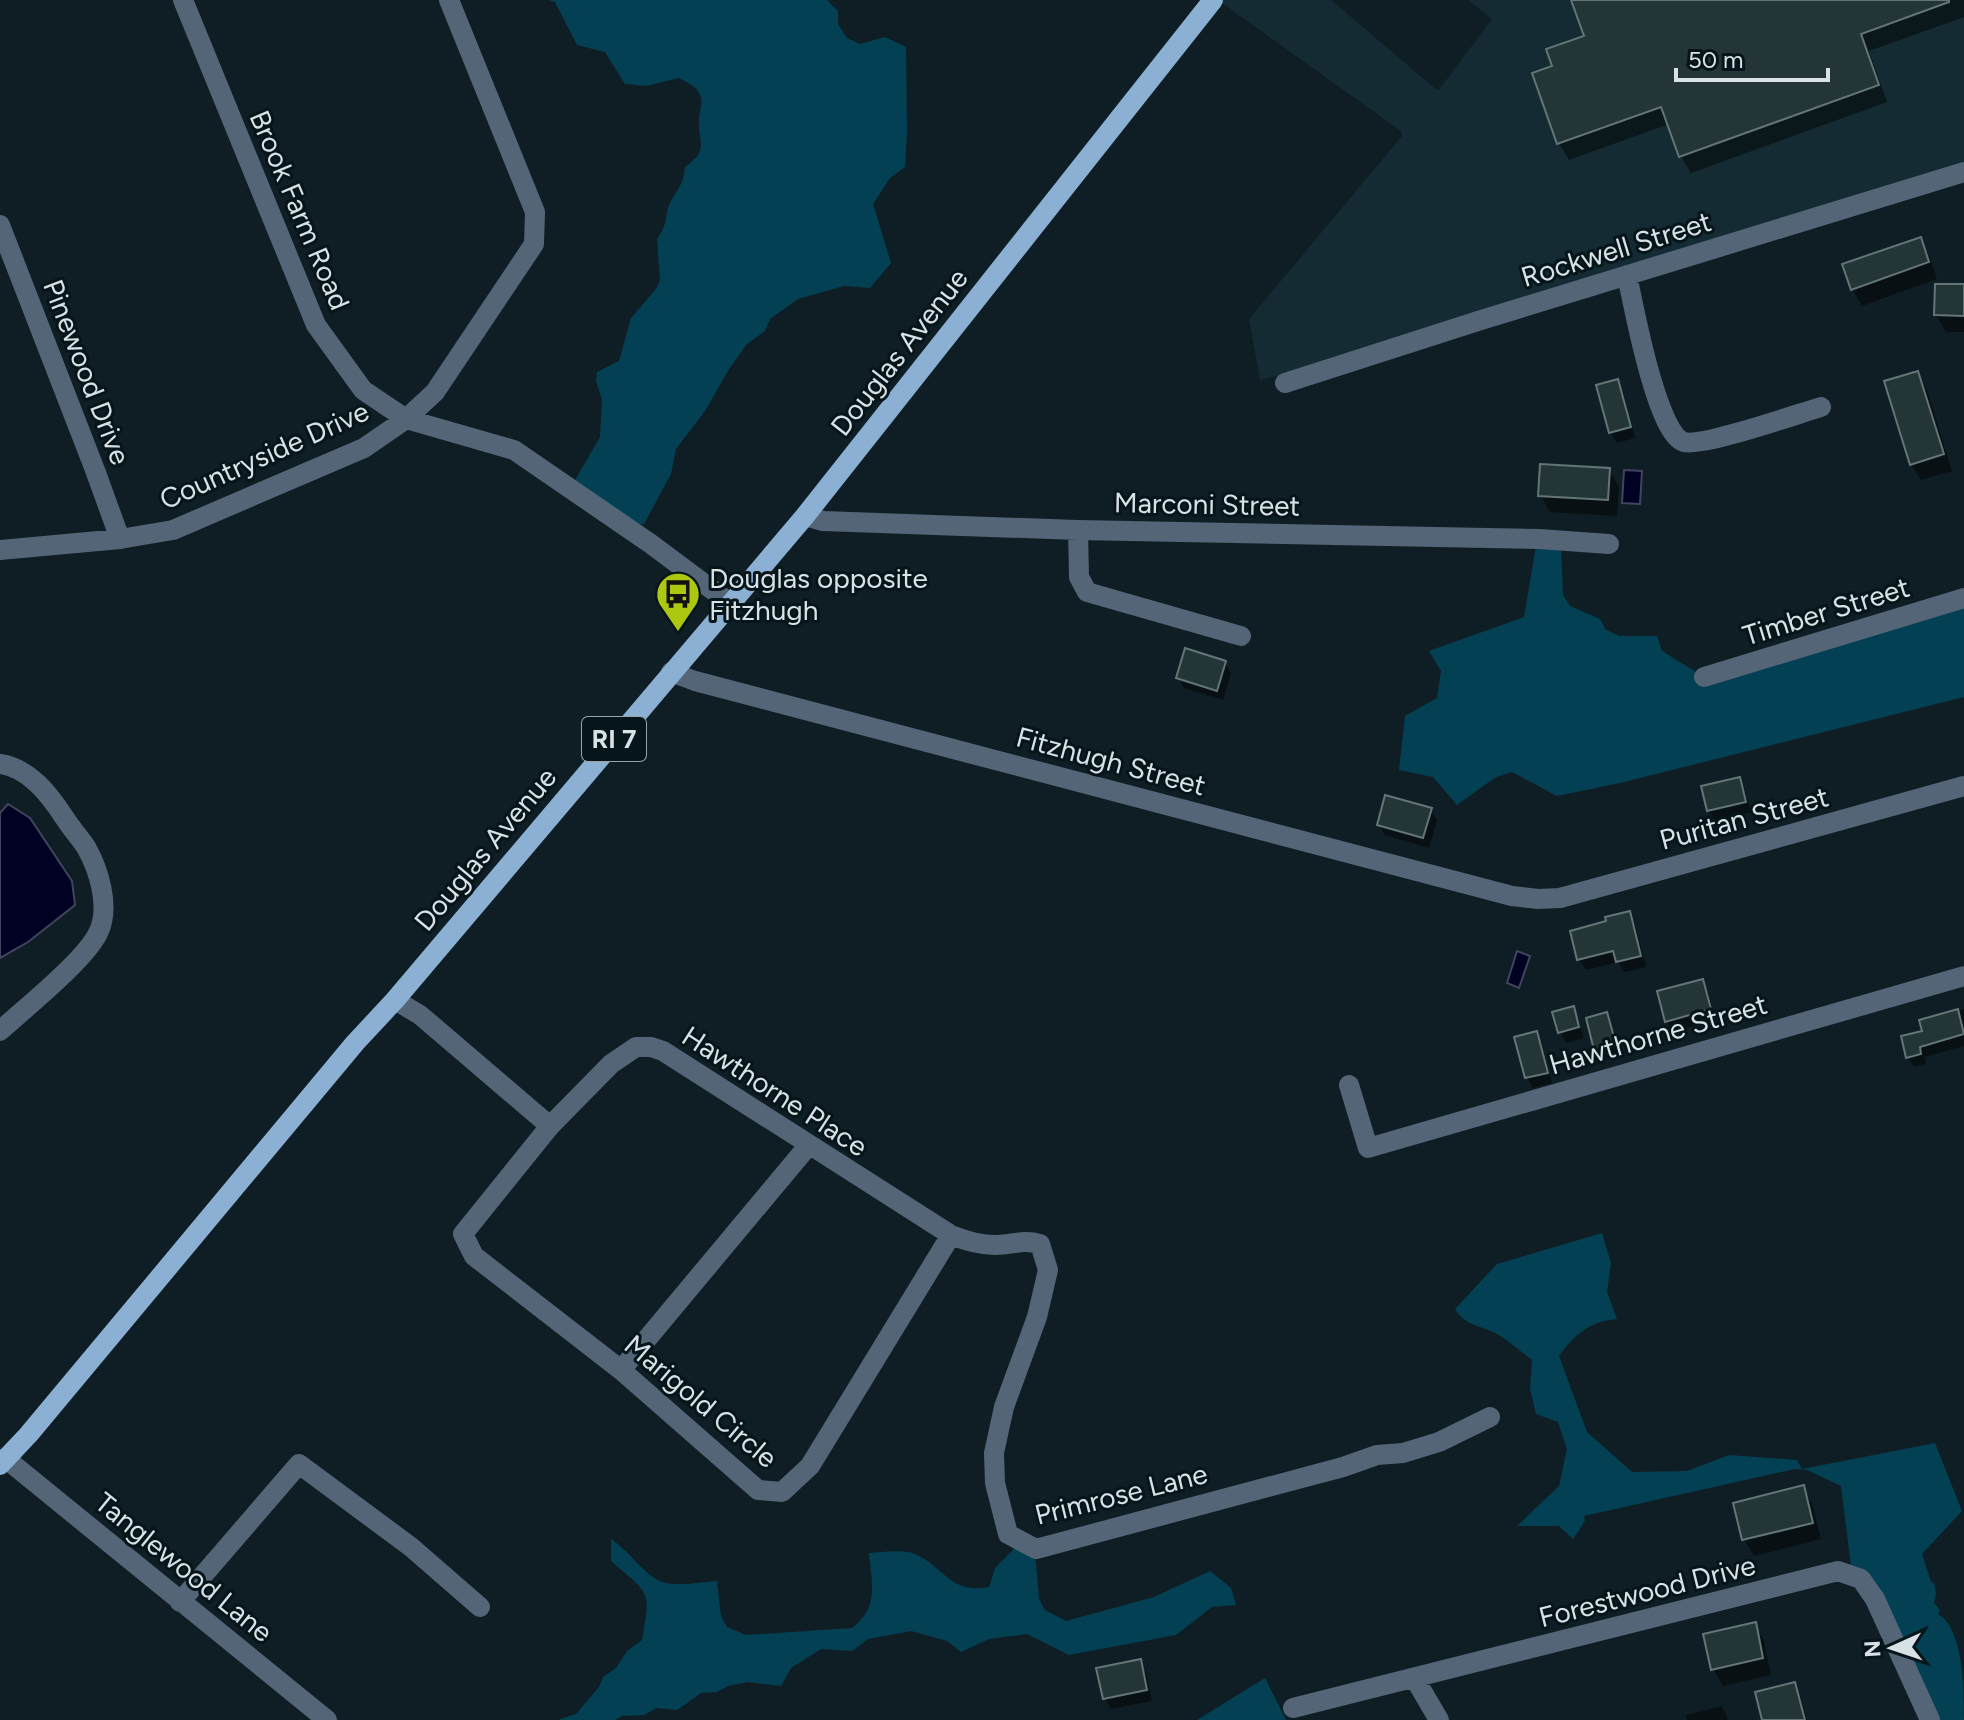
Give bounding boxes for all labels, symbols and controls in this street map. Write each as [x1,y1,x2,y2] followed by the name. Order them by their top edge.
[1676,32,1828,82] scale bar
[1688,45,1744,74] text: 50 m
[243,105,357,315] street label: Brook Farm Road
[1517,204,1715,294] street label: Rockwell Street
[823,262,975,442] street label: Douglas Avenue
[36,275,138,469] street label: Pinewood Drive
[154,394,374,516] street label: Countryside Drive
[1114,485,1300,523] street label: Marconi Street
[709,561,928,627] place label: Douglas opposite Fitzhugh
[654,570,702,633] bus stop icon: Douglas opposite Fitzhugh
[1739,570,1913,652] street label: Timber Street
[582,717,646,761] road number: RI 7
[1013,719,1209,803] street label: Fitzhugh Street
[407,760,563,938] street label: Douglas Avenue
[1656,779,1832,857] street label: Puritan Street
[1545,987,1771,1081] street label: Hawthorne Street
[676,1018,874,1164] street label: Hawthorne Place
[618,1327,784,1475] street label: Marigold Circle
[1031,1456,1211,1532] street label: Primrose Lane
[88,1485,280,1649] street label: Tanglewood Lane
[1535,1548,1759,1634] street label: Forestwood Drive
[1852,1608,1932,1688] north arrow
[1859,1640,1886,1658] text: N

